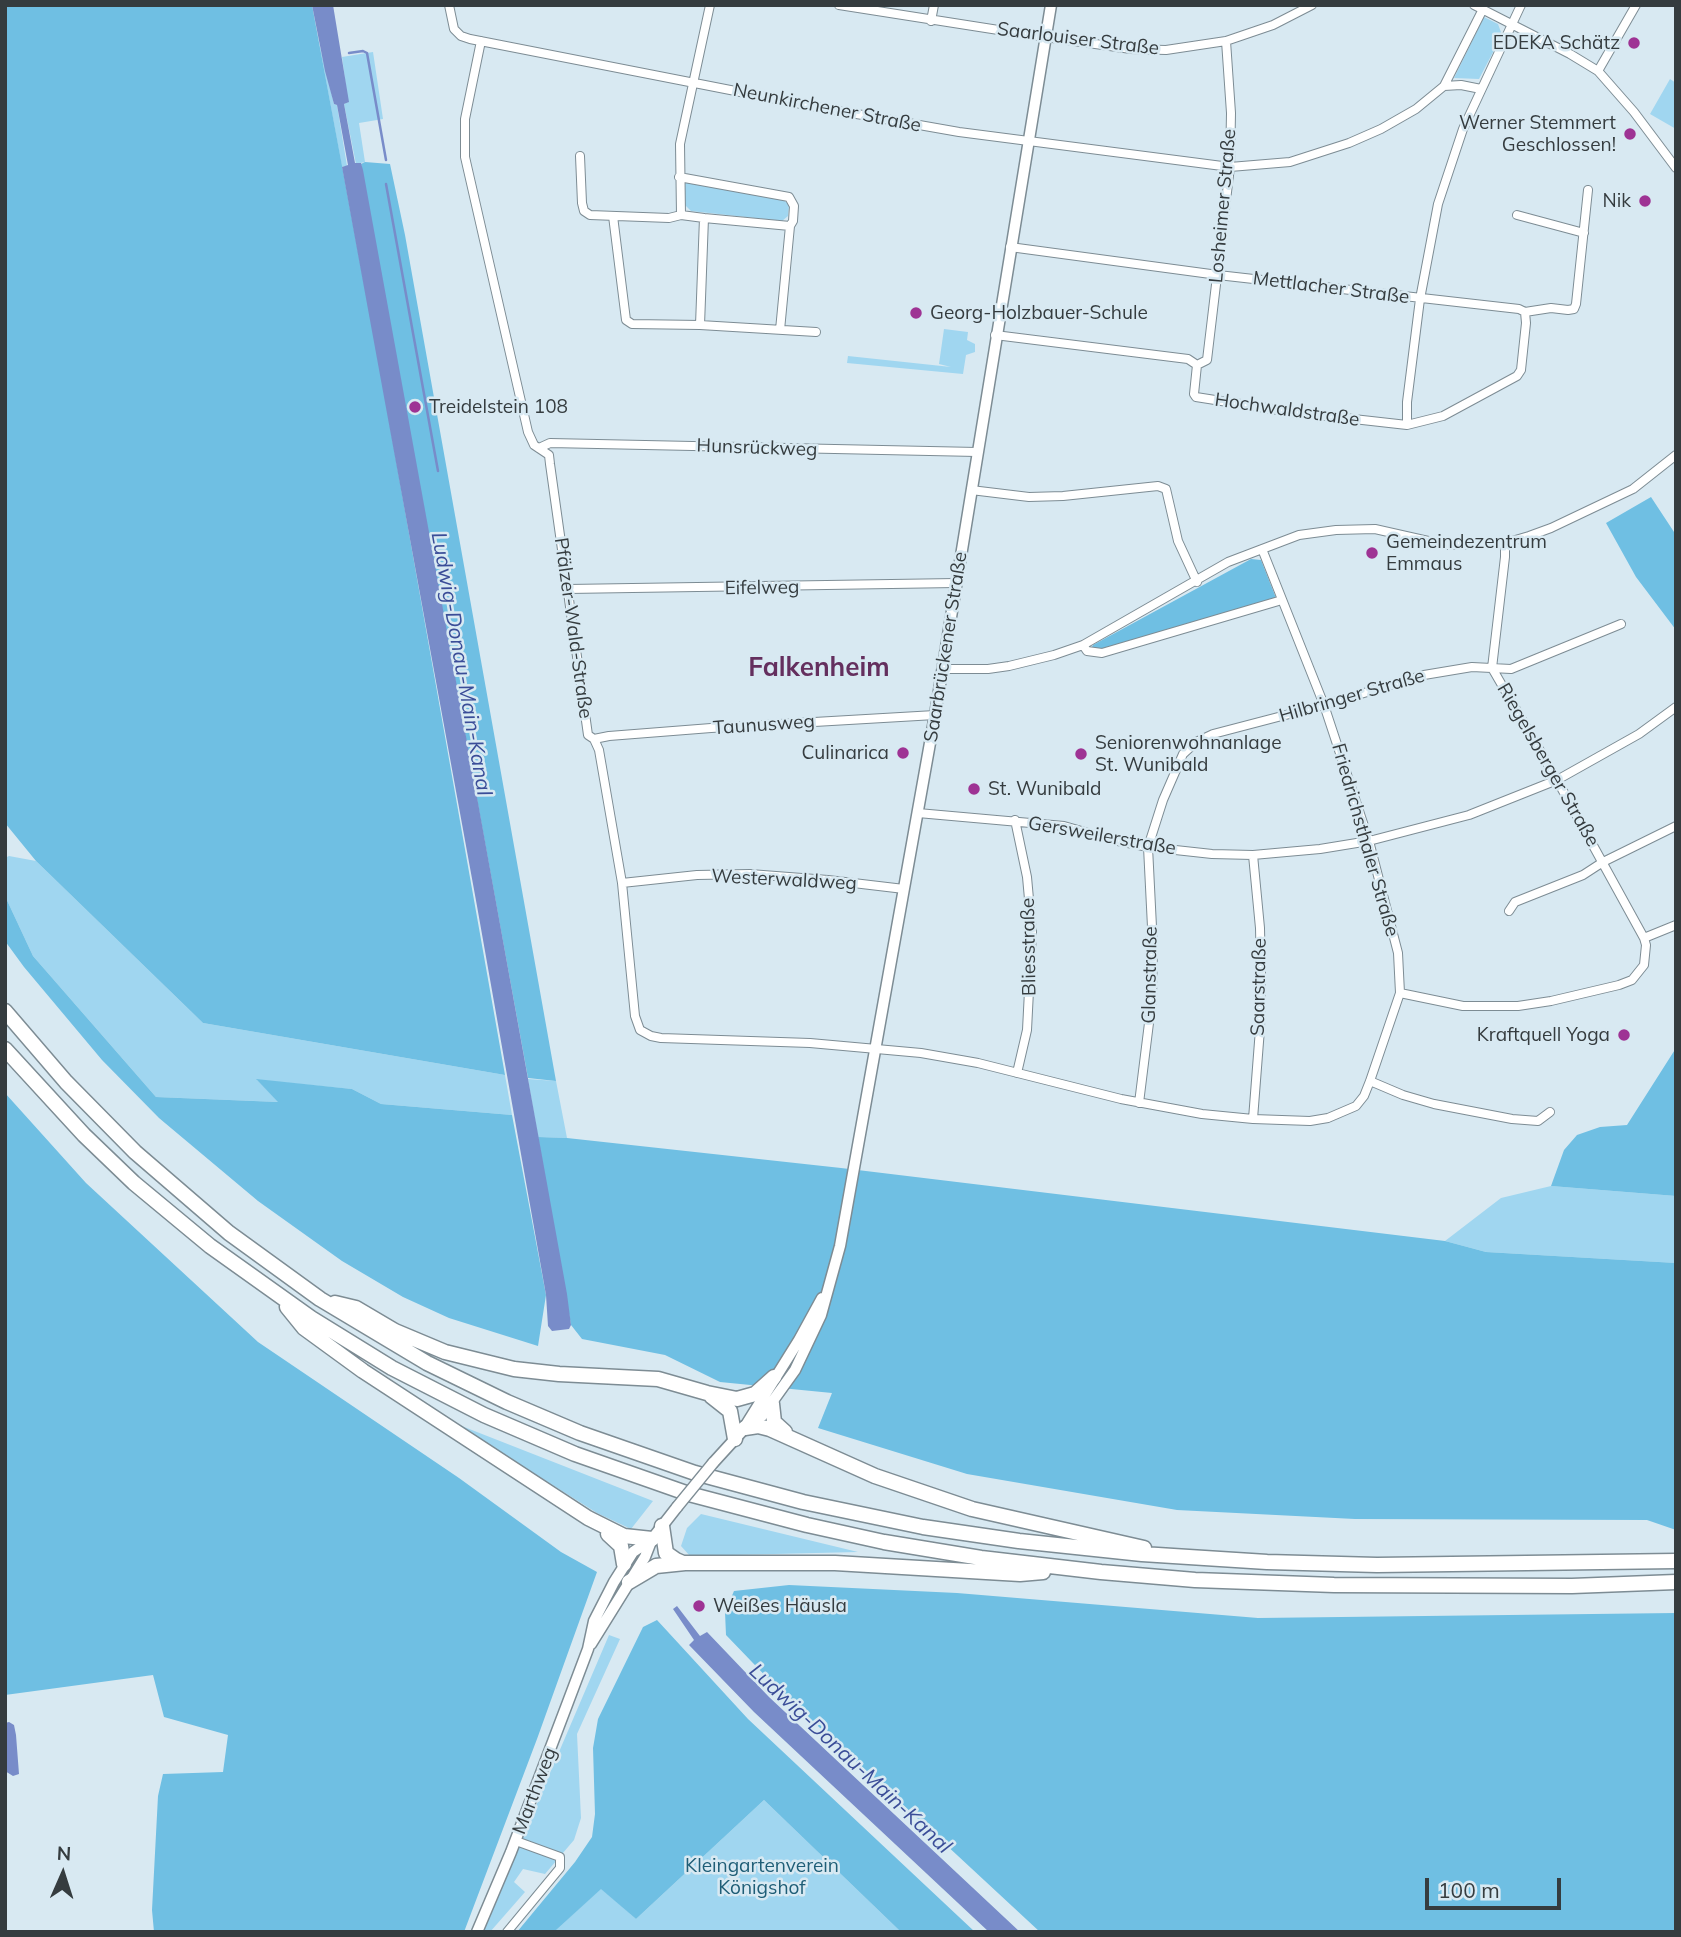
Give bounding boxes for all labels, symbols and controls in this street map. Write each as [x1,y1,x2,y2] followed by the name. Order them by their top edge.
[996,18,1160,60] street label: Saarlouiser Straße
[1493,32,1620,54] place label: EDEKA Schätz
[1626,35,1642,51] marker: EDEKA Schätz
[731,79,923,137] street label: Neunkirchener Straße
[1459,112,1616,156] place label: Werner Stemmert Geschlossen!
[1622,126,1638,142] marker: Werner Stemmert Geschlossen!
[1205,128,1241,284] street label: Losheimer Straße
[1603,190,1631,212] place label: Nik
[1637,193,1653,209] marker: Nik
[1252,267,1410,309] street label: Mettlacher Straße
[930,302,1148,324] place label: Georg-Holzbauer-Schule
[908,305,924,321] marker: Georg-Holzbauer-Schule
[1213,389,1361,431] street label: Hochwaldstraße
[429,396,568,418] place label: Treidelstein 108
[407,399,423,415] marker: Treidelstein 108
[696,434,818,462] street label: Hunsrückweg
[425,530,497,798] water label: Ludwig-Donau-Main-Kanal
[1386,531,1547,575] place label: Gemeindezentrum Emmaus
[549,536,597,720] street label: Pfälzer-Wald-Straße
[1364,545,1380,561] marker: Gemeindezentrum Emmaus
[920,550,972,744] street label: Saarbrückener Straße
[724,576,800,600] street label: Eifelweg
[748,652,890,684] district label: Falkenheim
[1277,664,1427,728] street label: Hilbringer Straße
[1492,679,1604,851] street label: Riegelsberger Straße
[712,710,816,740] street label: Taunusweg
[1095,732,1282,776] place label: Seniorenwohnanlage St. Wunibald
[1326,741,1404,939] street label: Friedrichsthaler Straße
[802,742,889,764] place label: Culinarica
[895,745,911,761] marker: Culinarica
[1073,746,1089,762] marker: Seniorenwohnanlage St. Wunibald
[988,778,1102,800] place label: St. Wunibald
[966,781,982,797] marker: St. Wunibald
[1026,812,1178,860] street label: Gersweilerstraße
[711,865,857,895] street label: Westerwaldweg
[1017,898,1041,996] street label: Bliesstraße
[1138,926,1162,1024] street label: Glanstraße
[1247,938,1271,1036] street label: Saarstraße
[1477,1024,1610,1046] place label: Kraftquell Yoga
[1616,1027,1632,1043] marker: Kraftquell Yoga
[713,1595,847,1617] place label: Weißes Häusla
[691,1598,707,1614] marker: Weißes Häusla
[744,1659,956,1859] water label: Ludwig-Donau-Main-Kanal
[508,1744,562,1838] street label: Marthweg
[28,1839,98,1909] north arrow
[56,1841,72,1865] text: N
[685,1855,839,1899] park label: Kleingartenverein Königshof
[1429,1864,1566,1908] scale bar
[1438,1877,1500,1903] text: 100 m

